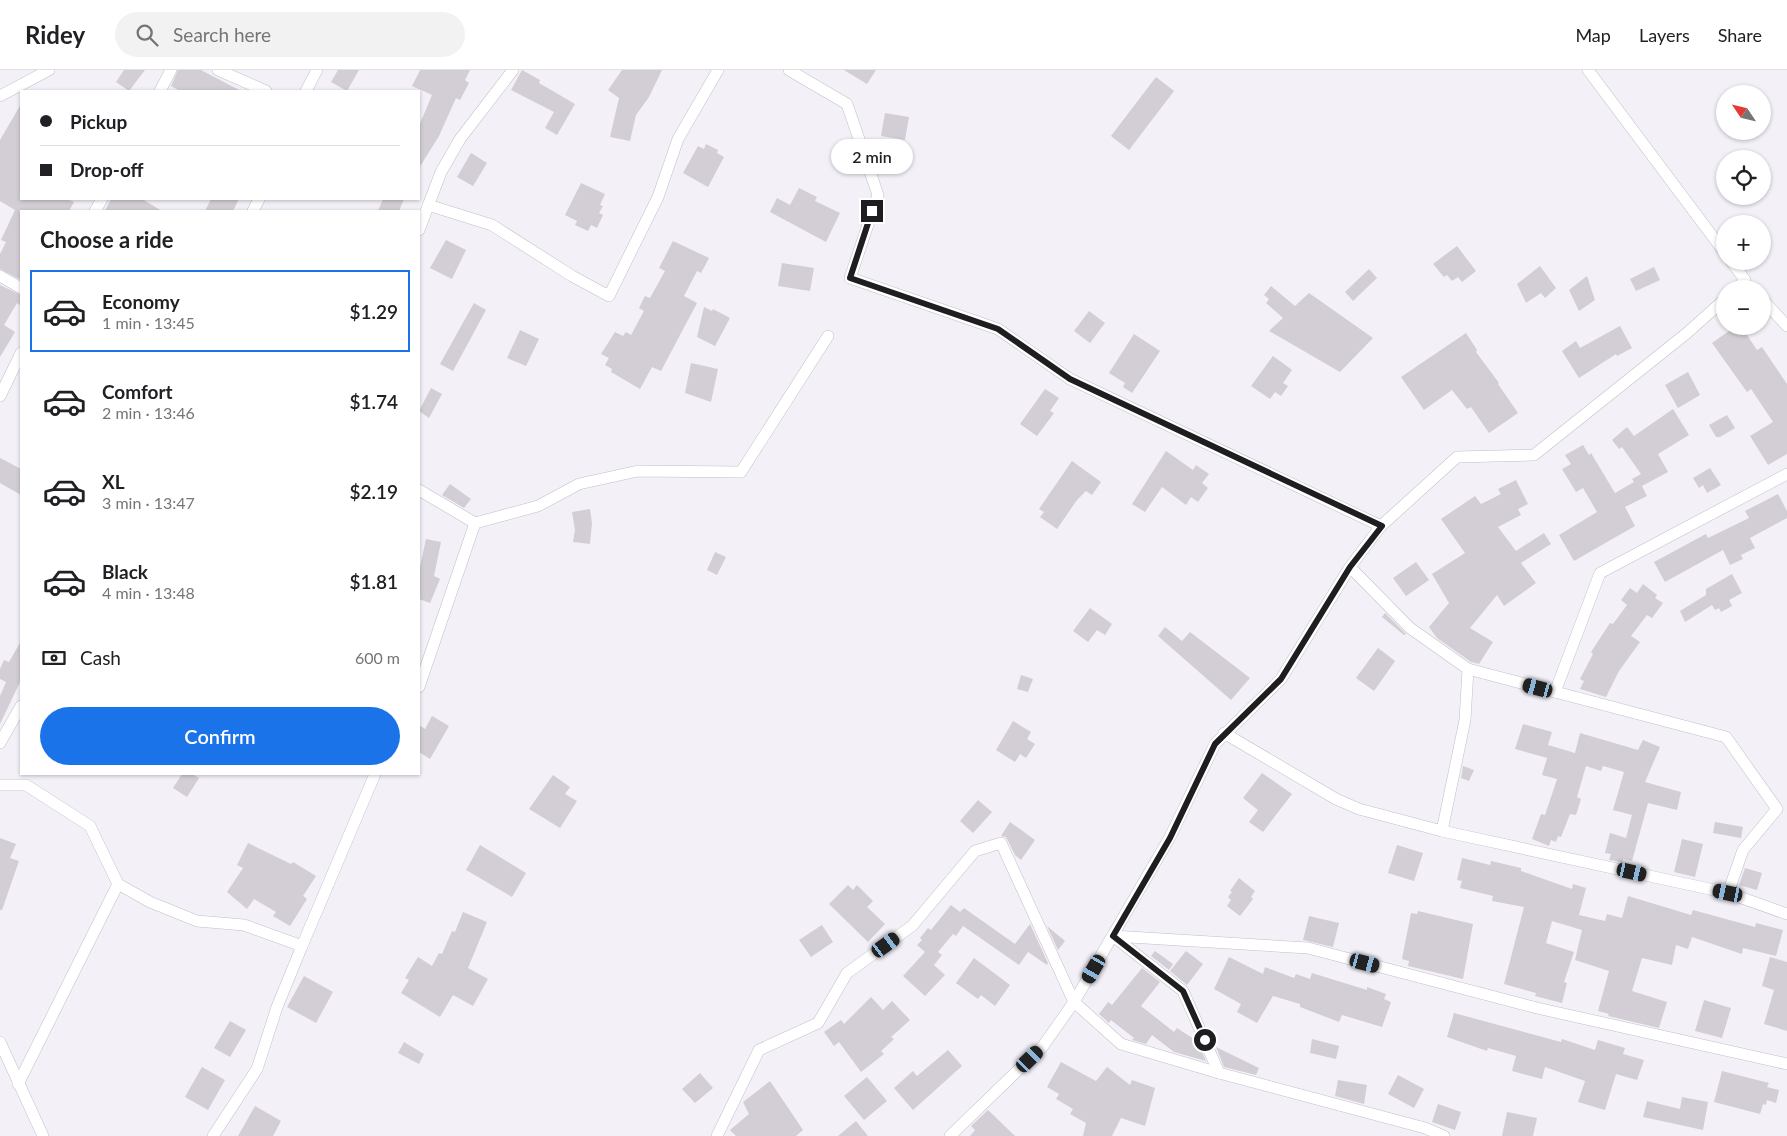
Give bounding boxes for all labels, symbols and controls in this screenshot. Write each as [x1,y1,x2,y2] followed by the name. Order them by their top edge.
[115,12,465,57] search box
[25,20,85,49] text: Ridey
[133,21,161,49] icon: search
[173,23,271,46] text: Search here
[1575,24,1611,46] text: Map
[1639,24,1690,46] text: Layers
[1718,24,1762,46] text: Share
[1716,85,1771,140] north arrow
[1716,85,1771,335] map controls
[70,110,127,133] text: Pickup
[831,138,913,174] callout: 2 min
[852,147,892,166] text: 2 min
[1716,150,1771,205] button: locate
[70,158,144,181] text: Drop-off
[861,200,883,222] route end
[1716,215,1771,270] button: +
[40,226,174,253] text: Choose a ride
[1716,280,1771,335] button: −
[42,289,87,334] icon: car
[102,290,180,313] text: Economy
[349,300,398,323] text: $1.29
[102,313,195,332] text: 1 min · 13:45
[42,379,87,424] icon: car
[102,380,173,403] text: Comfort
[349,390,398,413] text: $1.74
[102,403,195,422] text: 2 min · 13:46
[42,469,87,514] icon: car
[102,470,125,493] text: XL
[349,480,398,503] text: $2.19
[102,493,195,512] text: 3 min · 13:47
[42,559,87,604] icon: car
[102,560,148,583] text: Black
[349,570,398,593] text: $1.81
[102,583,195,602] text: 4 min · 13:48
[40,644,68,672] icon: cash
[80,646,121,669] text: Cash
[355,648,400,667] text: 600 m
[1521,677,1554,699] car
[40,707,400,765] button: Confirm
[1615,861,1648,883] car
[1711,883,1744,903] car
[869,930,902,960] car
[1080,952,1107,986] car
[1348,952,1381,974] car
[1194,1029,1216,1051] route start
[1013,1043,1046,1075] car

